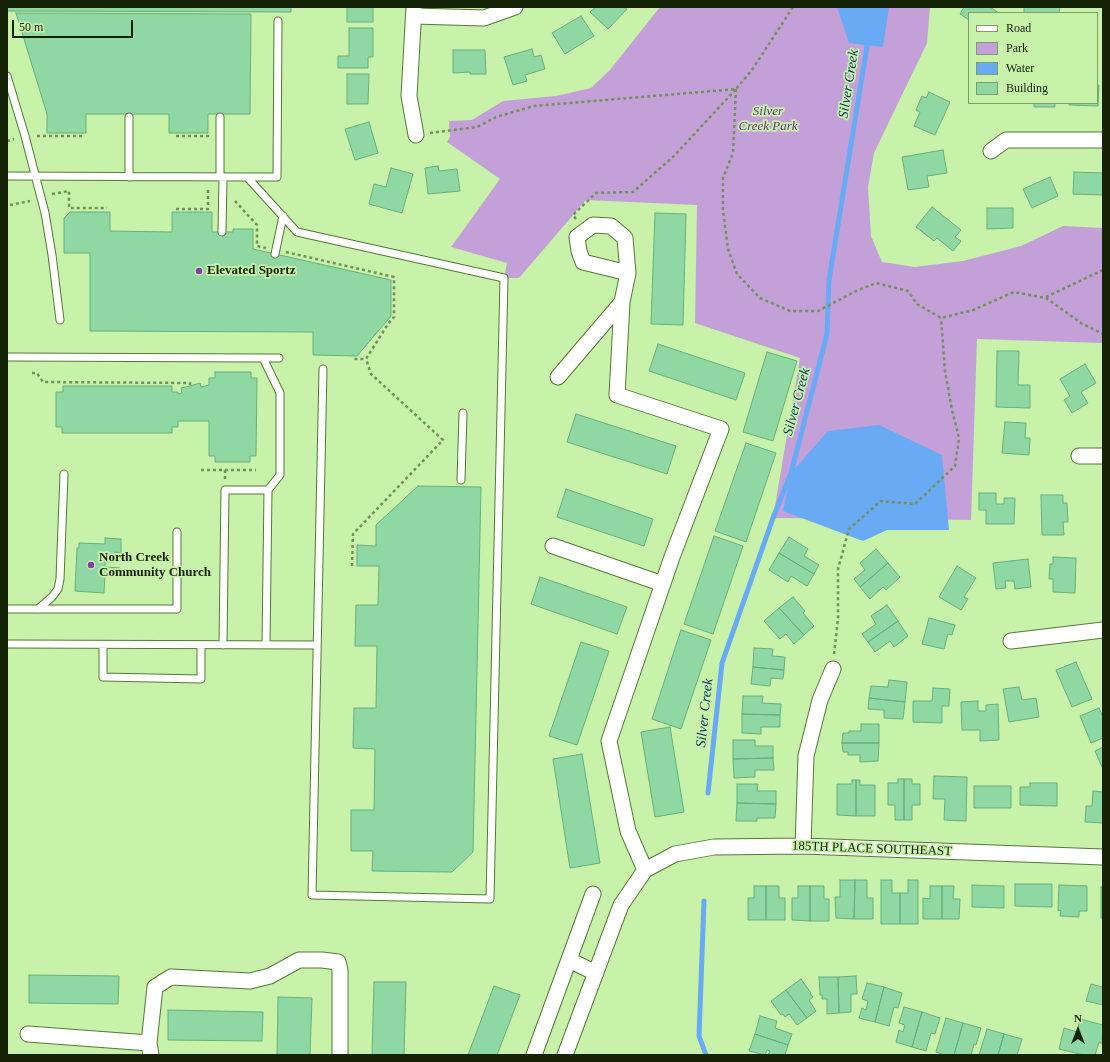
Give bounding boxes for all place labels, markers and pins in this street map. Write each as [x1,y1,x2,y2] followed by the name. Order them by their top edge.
[207,263,295,279] place label: Elevated Sportz
[194,266,204,276] marker: Elevated Sportz
[99,550,211,581] place label: North Creek Community Church
[86,560,96,570] marker: North Creek Community Church

